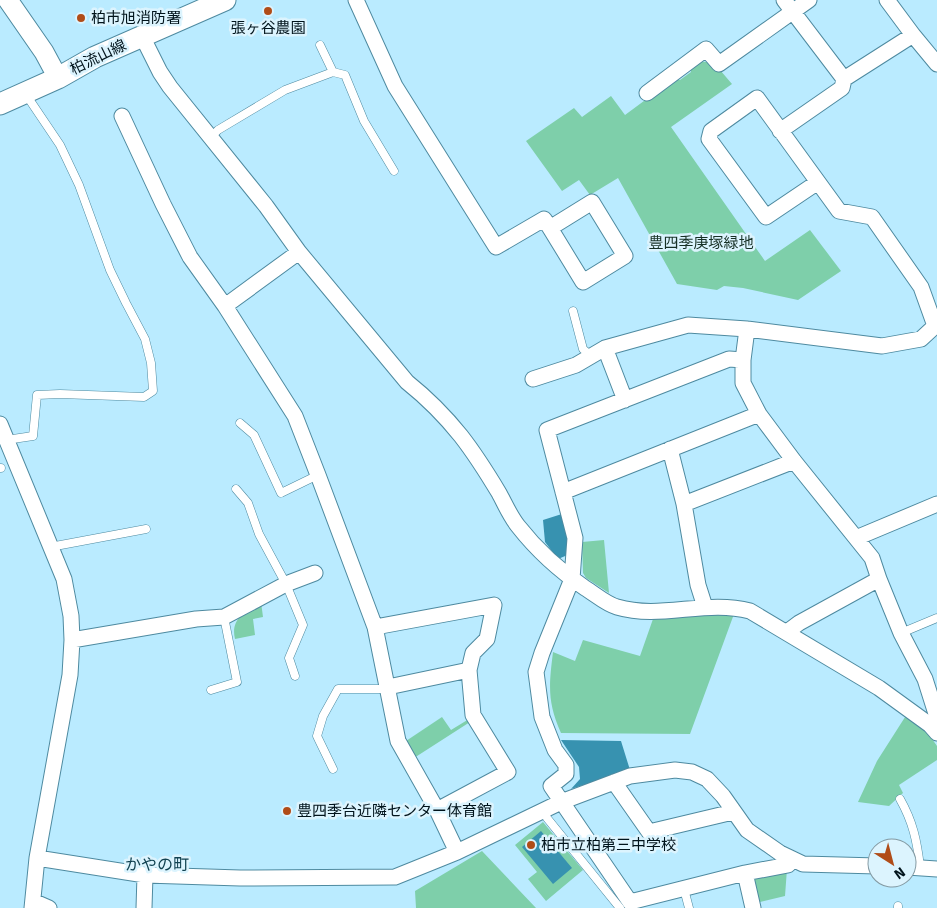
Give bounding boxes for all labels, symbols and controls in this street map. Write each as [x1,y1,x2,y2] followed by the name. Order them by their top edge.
[262,5,274,17] marker: 張ヶ谷農園
[91,9,181,27] place label: 柏市旭消防署
[75,12,87,24] marker: 柏市旭消防署
[230,19,306,37] place label: 張ヶ谷農園
[67,36,129,78] street label: 柏流山線
[648,234,754,252] park label: 豊四季庚塚緑地
[297,802,492,820] place label: 豊四季台近隣センター体育館
[281,805,293,817] marker: 豊四季台近隣センター体育館
[541,836,676,854] place label: 柏市立柏第三中学校
[867,838,917,888] north arrow
[525,839,537,851] marker: 柏市立柏第三中学校
[125,855,189,875] district label: かやの町
[890,863,908,883] text: N

